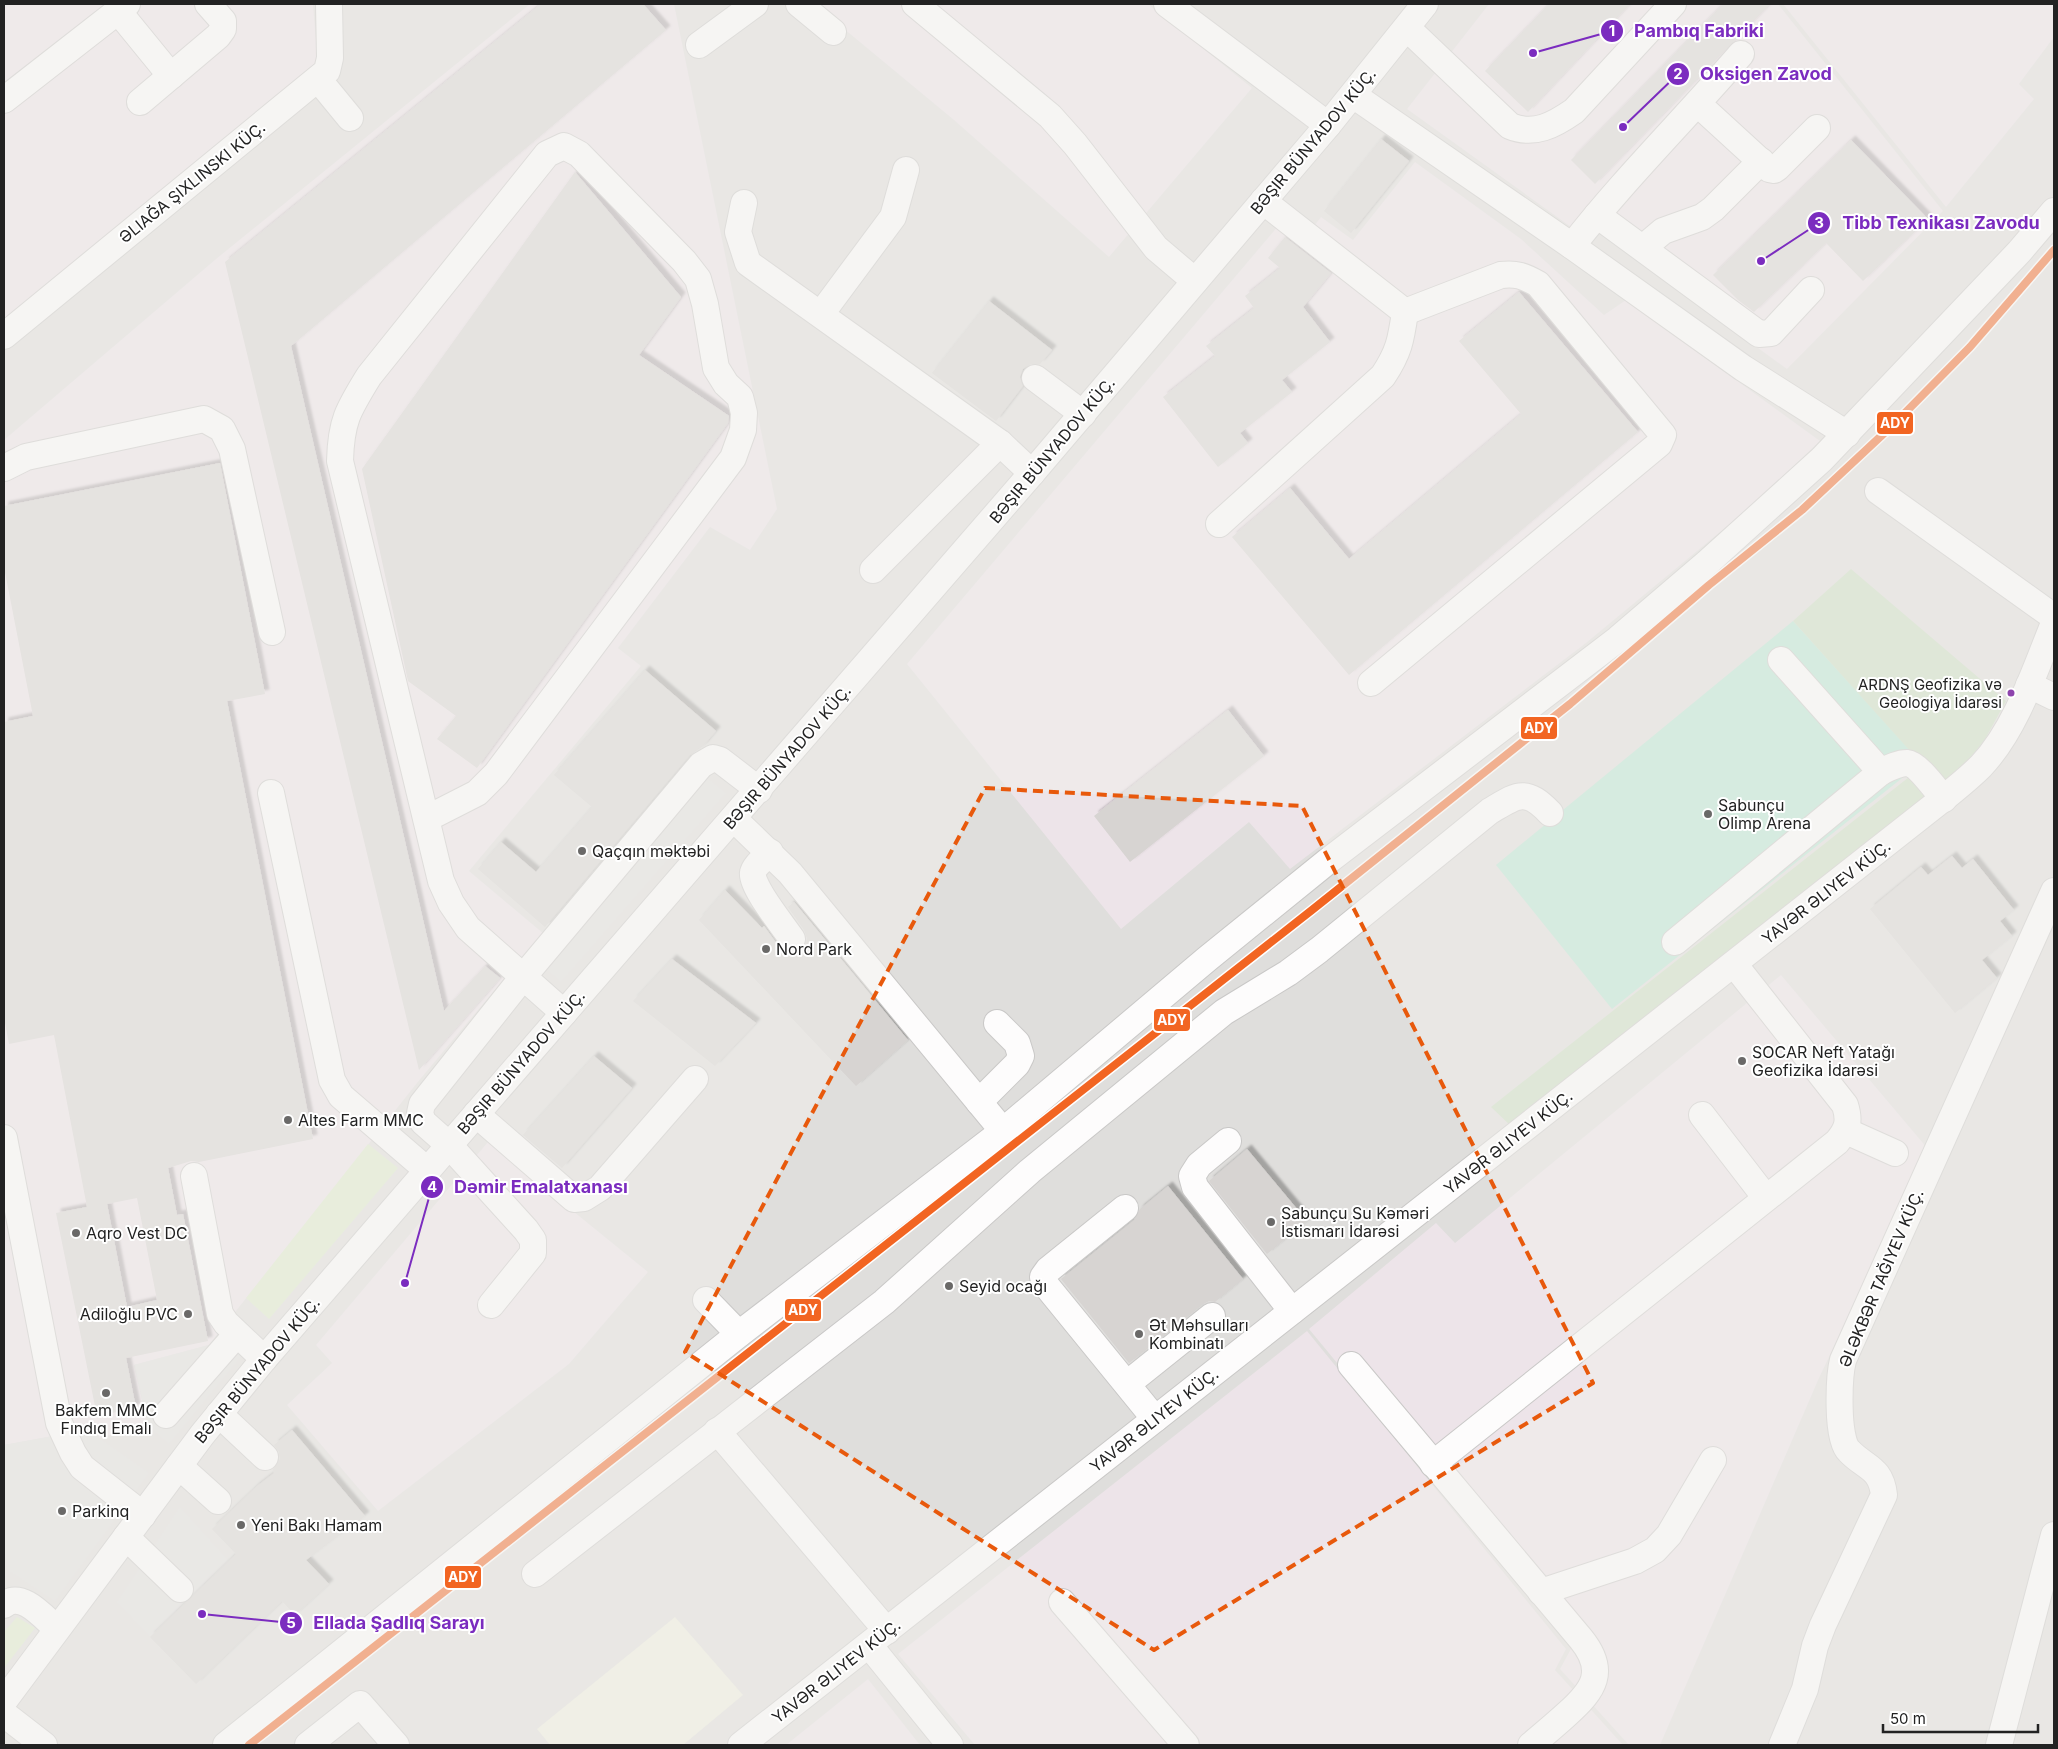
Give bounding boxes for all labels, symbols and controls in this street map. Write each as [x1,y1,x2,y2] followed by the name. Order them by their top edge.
[1599,15,1774,48] callout: Pambıq Fabriki
[1634,20,1764,41] text: Pambıq Fabriki
[1609,21,1615,40] text: 1
[1665,57,1842,90] callout: Oksigen Zavod
[1700,63,1832,84] text: Oksigen Zavod
[1246,64,1380,218] street label: BƏŞIR BÜNYADOV KÜÇ.
[1673,64,1683,83] text: 2
[115,117,269,247] street label: ƏLIAĞA ŞIXLINSKI KÜÇ.
[1807,206,2049,239] callout: Tibb Texnikası Zavodu
[1842,212,2040,233] text: Tibb Texnikası Zavodu
[1814,213,1824,232] text: 3
[985,373,1119,527] street label: BƏŞIR BÜNYADOV KÜÇ.
[1876,411,1914,435] line badge: ADY
[1880,414,1910,431] text: ADY
[1858,675,2002,712] place label: ARDNŞ Geofizika vә Geologiya İdarәsi
[719,681,855,833] street label: BƏŞIR BÜNYADOV KÜÇ.
[2006,688,2016,698] marker: ARDNŞ Geofizika vә Geologiya İdarәsi
[1520,716,1558,740] line badge: ADY
[1524,719,1554,736] text: ADY
[1718,795,1811,833] place label: Sabunçu Olimp Arena
[1702,808,1714,820] marker: Sabunçu Olimp Arena
[1758,836,1894,948] street label: YAVƏR ƏLIYEV KÜÇ.
[592,841,710,861] place label: Qaçqın məktəbi
[576,845,588,857] marker: Qaçqın məktəbi
[776,939,852,959] place label: Nord Park
[760,943,772,955] marker: Nord Park
[453,986,589,1138] street label: BƏŞIR BÜNYADOV KÜÇ.
[1153,1008,1191,1032] line badge: ADY
[1157,1011,1187,1028] text: ADY
[1752,1042,1895,1080] place label: SOCAR Neft Yatağı Geofizika İdarəsi
[1736,1055,1748,1067] marker: SOCAR Neft Yatağı Geofizika İdarəsi
[1440,1086,1576,1198] street label: YAVƏR ƏLIYEV KÜÇ.
[298,1110,424,1130] place label: Altes Farm MMC
[282,1114,294,1126] marker: Altes Farm MMC
[419,1170,638,1203] callout: Dəmir Emalatxanası
[454,1176,628,1197] text: Dəmir Emalatxanası
[427,1177,437,1196] text: 4
[1834,1186,1928,1370] street label: ƏLƏKBƏR TAĞIYEV KÜÇ.
[1281,1203,1429,1241] place label: Sabunçu Su Kəməri İstismarı İdarəsi
[1265,1216,1277,1228] marker: Sabunçu Su Kəməri İstismarı İdarəsi
[86,1223,188,1243] place label: Aqro Vest DC
[70,1227,82,1239] marker: Aqro Vest DC
[959,1276,1047,1296] place label: Seyid ocağı
[943,1280,955,1292] marker: Seyid ocağı
[190,1293,324,1447] street label: BƏŞIR BÜNYADOV KÜÇ.
[784,1298,822,1322] line badge: ADY
[788,1301,818,1318] text: ADY
[80,1304,178,1324] place label: Adiloğlu PVC
[182,1308,194,1320] marker: Adiloğlu PVC
[1149,1315,1249,1353] place label: Ət Məhsulları Kombinatı
[1133,1328,1145,1340] marker: Ət Məhsulları Kombinatı
[1086,1364,1222,1476] street label: YAVƏR ƏLIYEV KÜÇ.
[100,1387,112,1399] marker: Bakfem MMC Fındıq Emalı
[55,1400,157,1438] place label: Bakfem MMC Fındıq Emalı
[72,1501,129,1521] place label: Parkinq
[56,1505,68,1517] marker: Parkinq
[251,1515,382,1535] place label: Yeni Bakı Hamam
[235,1519,247,1531] marker: Yeni Bakı Hamam
[444,1565,482,1589] line badge: ADY
[448,1568,478,1585] text: ADY
[279,1606,495,1639] callout: Ellada Şadlıq Sarayı
[313,1612,485,1633] text: Ellada Şadlıq Sarayı
[286,1613,296,1632] text: 5
[768,1615,904,1727] street label: YAVƏR ƏLIYEV KÜÇ.
[1883,1702,2038,1734] scale bar
[1890,1709,1926,1728] text: 50 m

